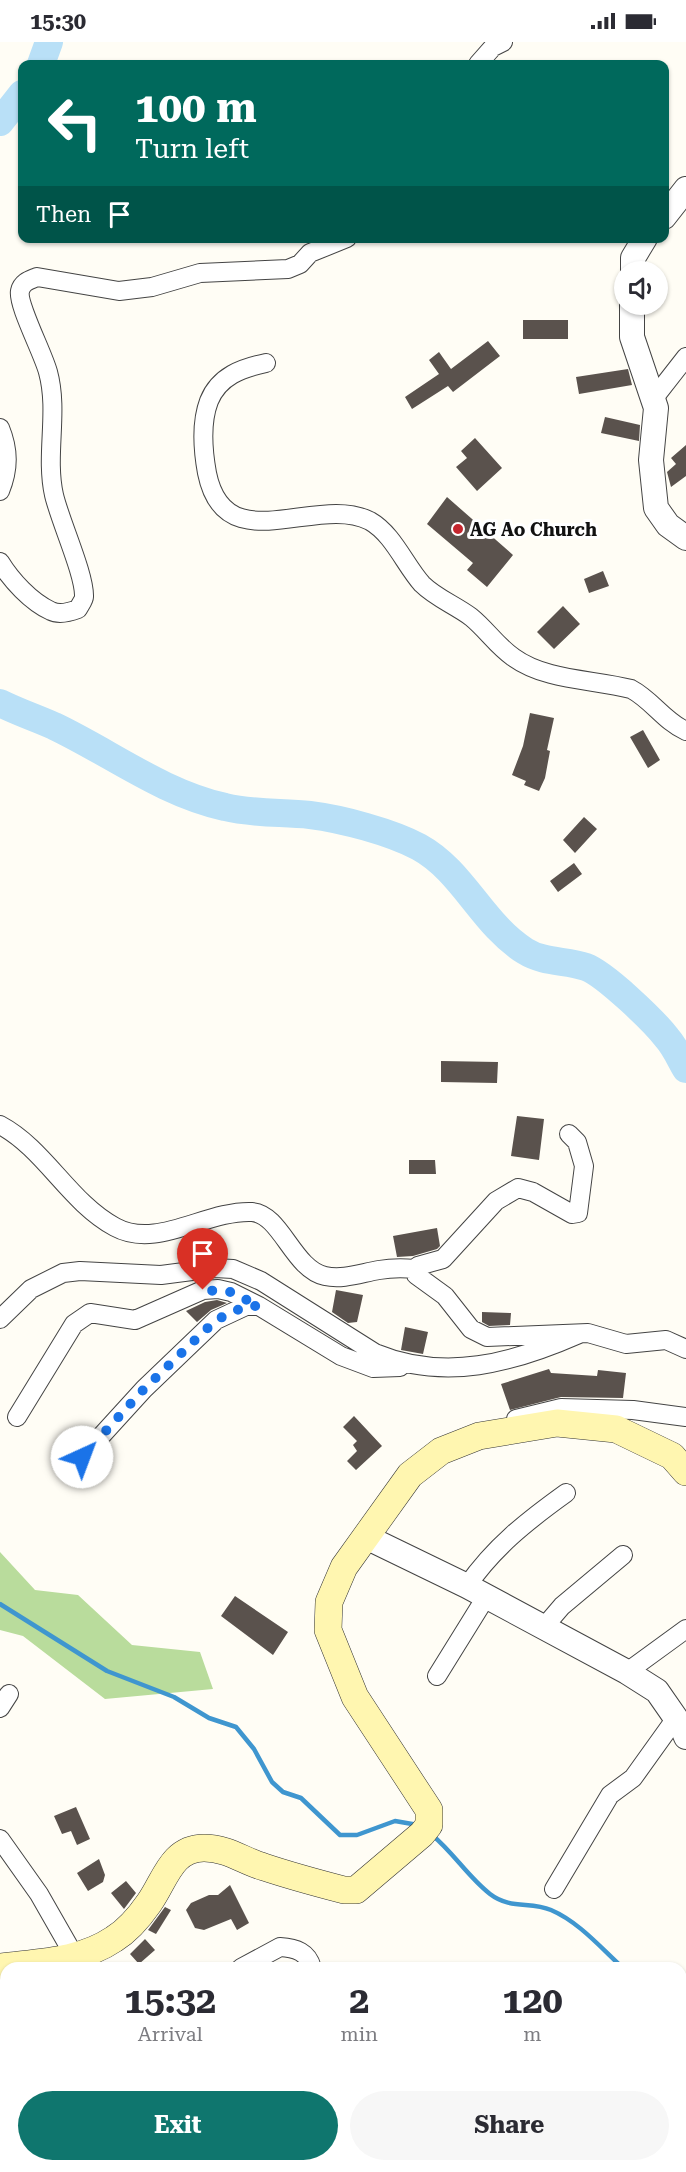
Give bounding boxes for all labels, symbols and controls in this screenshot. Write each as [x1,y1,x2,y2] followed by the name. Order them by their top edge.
[30,9,86,34] text: 15:30
[135,83,257,132] text: 100 m
[36,84,114,162] icon: left
[135,133,249,165] text: Turn left
[103,198,136,231] icon: arrive
[36,202,91,227] text: Then
[614,261,668,315] map controls
[614,261,668,315] button: sound
[470,519,597,540] place label: AG Ao Church
[451,522,465,536] marker: AG Ao Church
[177,1228,228,1290] pin
[186,1237,219,1270] icon: arrive
[50,1425,114,1489] position arrow
[124,1980,216,2022] text: 15:32
[349,1980,369,2022] text: 2
[502,1980,563,2022] text: 120
[138,2022,203,2046] text: Arrival
[340,2022,378,2046] text: min
[523,2022,542,2046] text: m
[18,2091,338,2160] button: Exit
[350,2091,669,2160] button: Share

